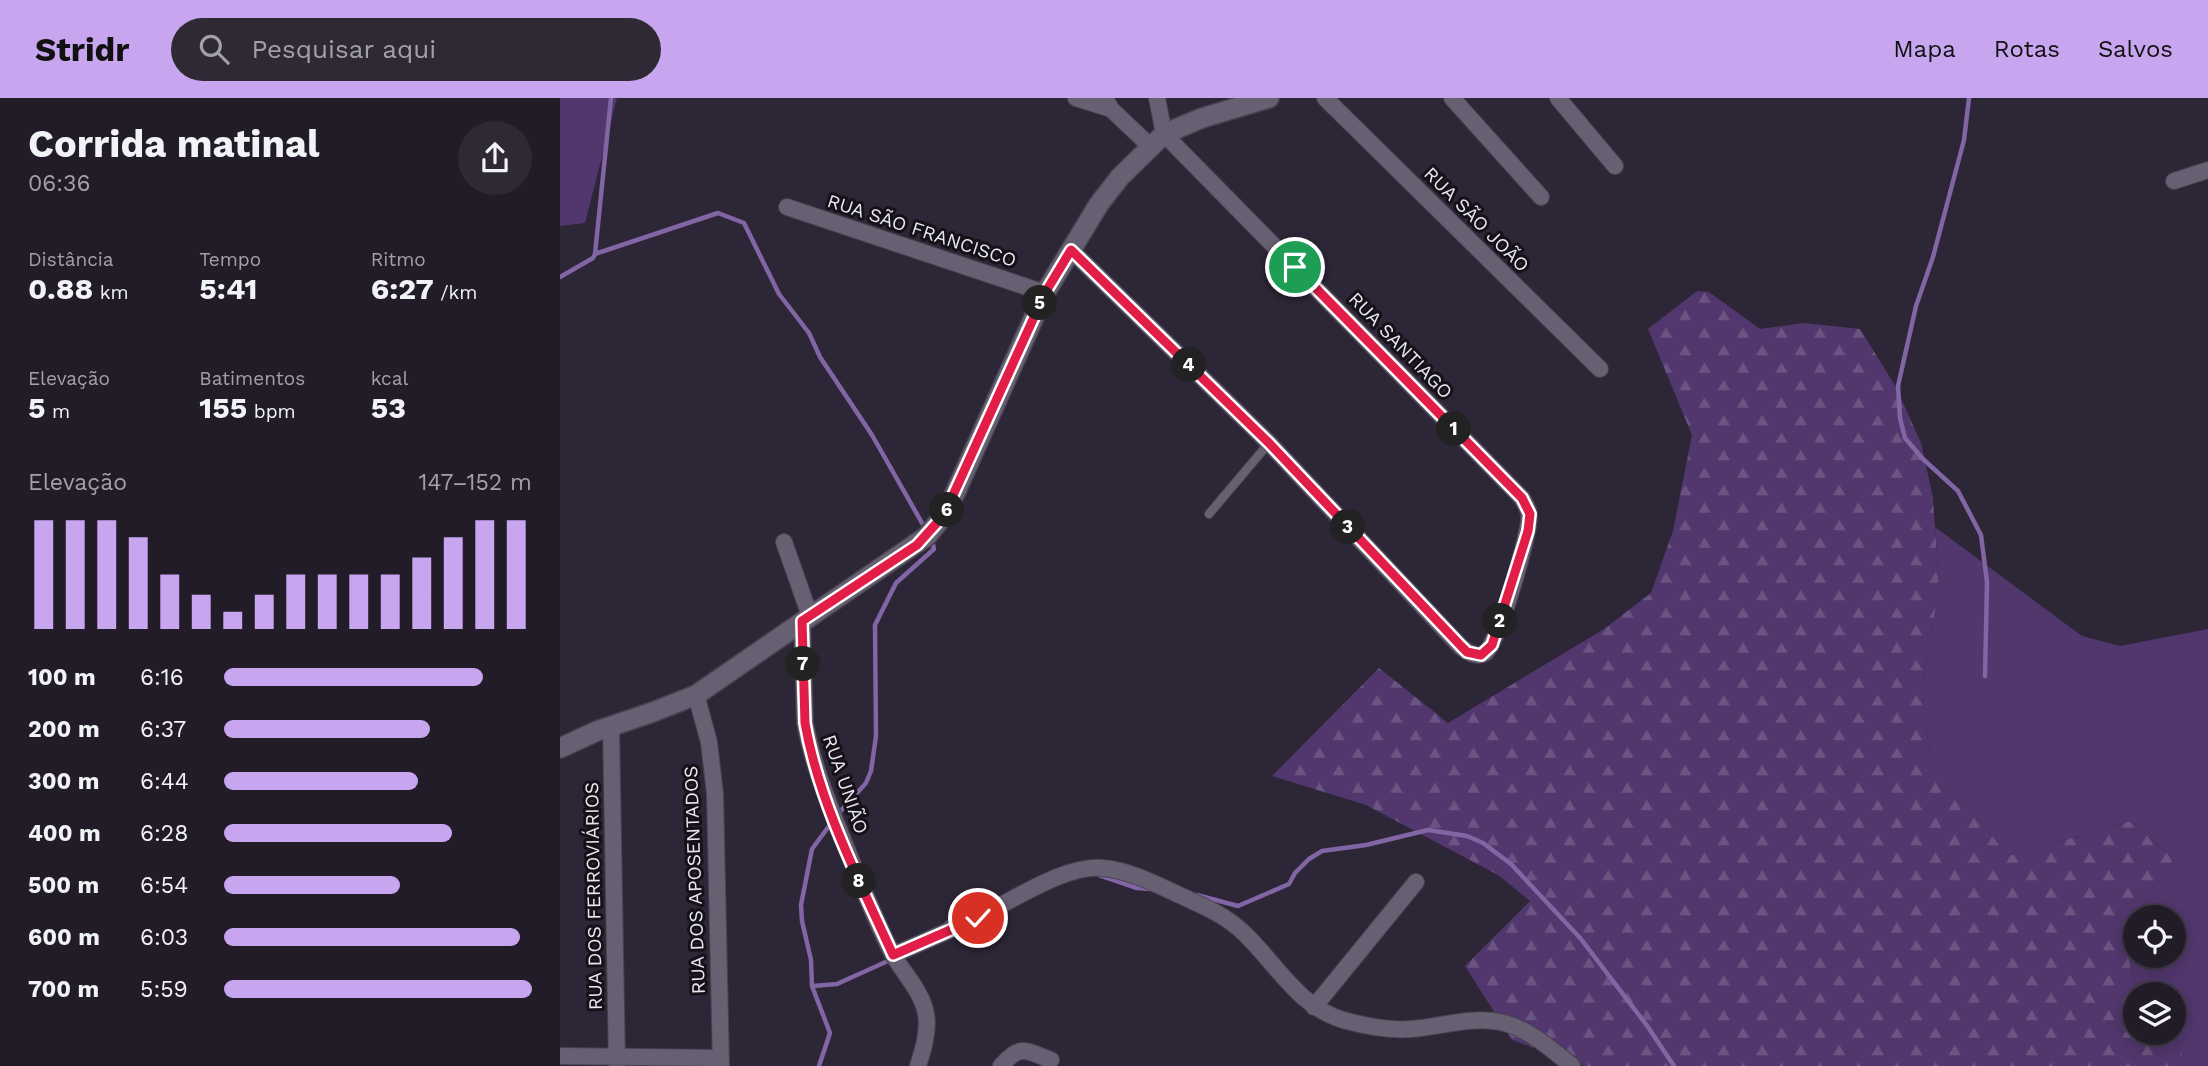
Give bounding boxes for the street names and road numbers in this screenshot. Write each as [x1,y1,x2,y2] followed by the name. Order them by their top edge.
[1419,162,1534,277] street label: RUA SÃO JOÃO
[824,189,1019,272] street label: RUA SÃO FRANCISCO
[1344,287,1457,404] street label: RUA SANTIAGO
[818,732,873,837] street label: RUA UNIÃO
[679,765,710,995] street label: RUA DOS APOSENTADOS
[580,782,607,1010] street label: RUA DOS FERROVIÁRIOS

